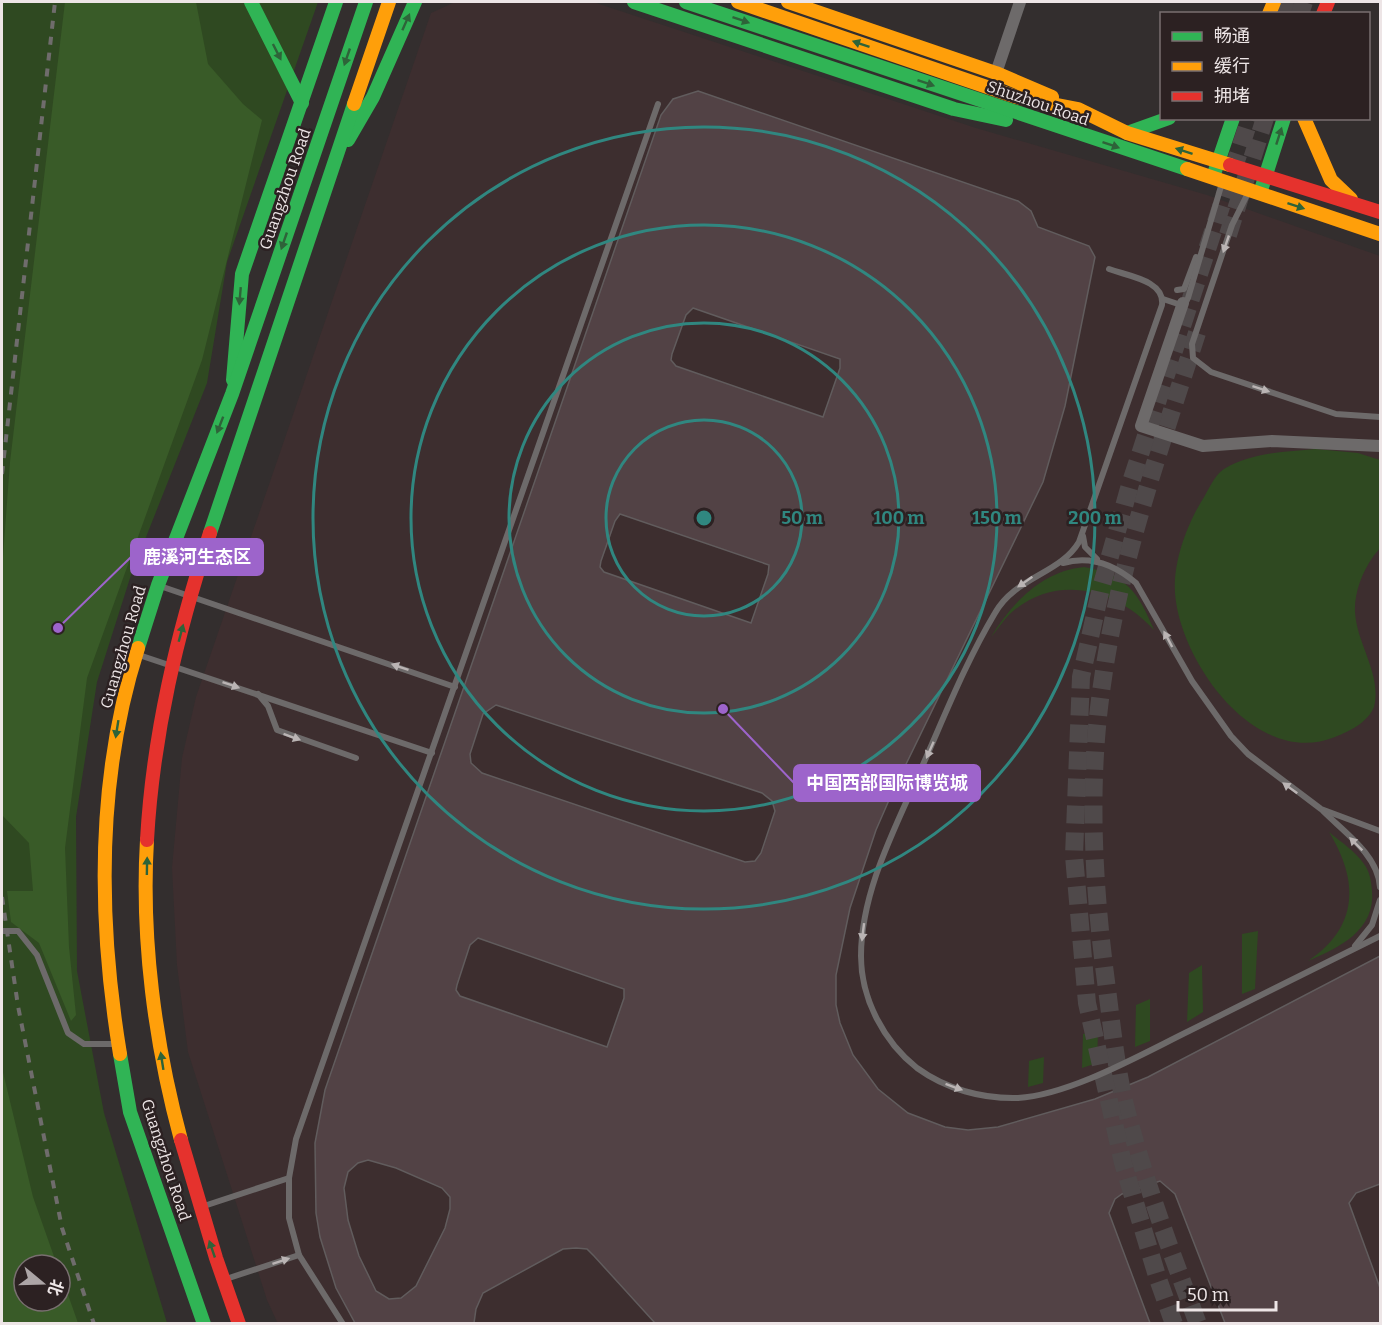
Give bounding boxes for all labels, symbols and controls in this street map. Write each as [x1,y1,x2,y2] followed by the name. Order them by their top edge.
[401,12,411,30] one-way arrow
[1160,12,1370,120] legend
[732,16,750,26] one-way arrow
[1214,25,1250,47] text: 畅通
[851,38,869,48] one-way arrow
[272,44,281,61] one-way arrow
[342,48,352,66] one-way arrow
[1214,55,1250,77] text: 缓行
[984,77,1092,130] street label: Shuzhou Road
[917,78,935,88] one-way arrow
[1214,85,1250,107] text: 拥堵
[255,125,315,252] street label: Guangzhou Road
[1274,127,1284,145] one-way arrow
[1102,141,1120,150] one-way arrow
[1175,146,1193,156] one-way arrow
[1287,202,1305,211] one-way arrow
[279,232,289,250] one-way arrow
[1220,235,1230,253] one-way arrow
[235,287,245,306] one-way arrow
[1252,384,1270,394] one-way arrow
[215,417,225,435] one-way arrow
[781,507,823,529] text: 50 m
[873,507,925,529] text: 100 m
[972,507,1022,529] text: 150 m
[1068,507,1122,529] text: 200 m
[694,508,714,528] centre of rings
[131,539,263,575] callout: 鹿溪河生态区
[143,546,251,568] text: 鹿溪河生态区
[1017,576,1033,587] one-way arrow
[96,583,150,711] street label: Guangzhou Road
[176,623,186,642] one-way arrow
[1163,630,1173,647] one-way arrow
[390,662,408,672] one-way arrow
[222,680,240,690] one-way arrow
[113,720,122,739] one-way arrow
[284,732,302,742] one-way arrow
[925,741,935,759] one-way arrow
[794,765,980,801] callout: 中国西部国际博览城
[806,772,968,794] text: 中国西部国际博览城
[1283,782,1299,794] one-way arrow
[1350,838,1364,852] one-way arrow
[142,857,152,876] one-way arrow
[859,923,868,942] one-way arrow
[157,1051,166,1070] one-way arrow
[945,1083,963,1092] one-way arrow
[137,1097,195,1224] street label: Guangzhou Road
[207,1240,216,1258] one-way arrow
[12,1253,72,1313] north arrow
[272,1256,290,1265] one-way arrow
[1178,1274,1276,1312] scale bar
[44,1277,67,1298] text: 北
[1187,1284,1229,1306] text: 50 m

